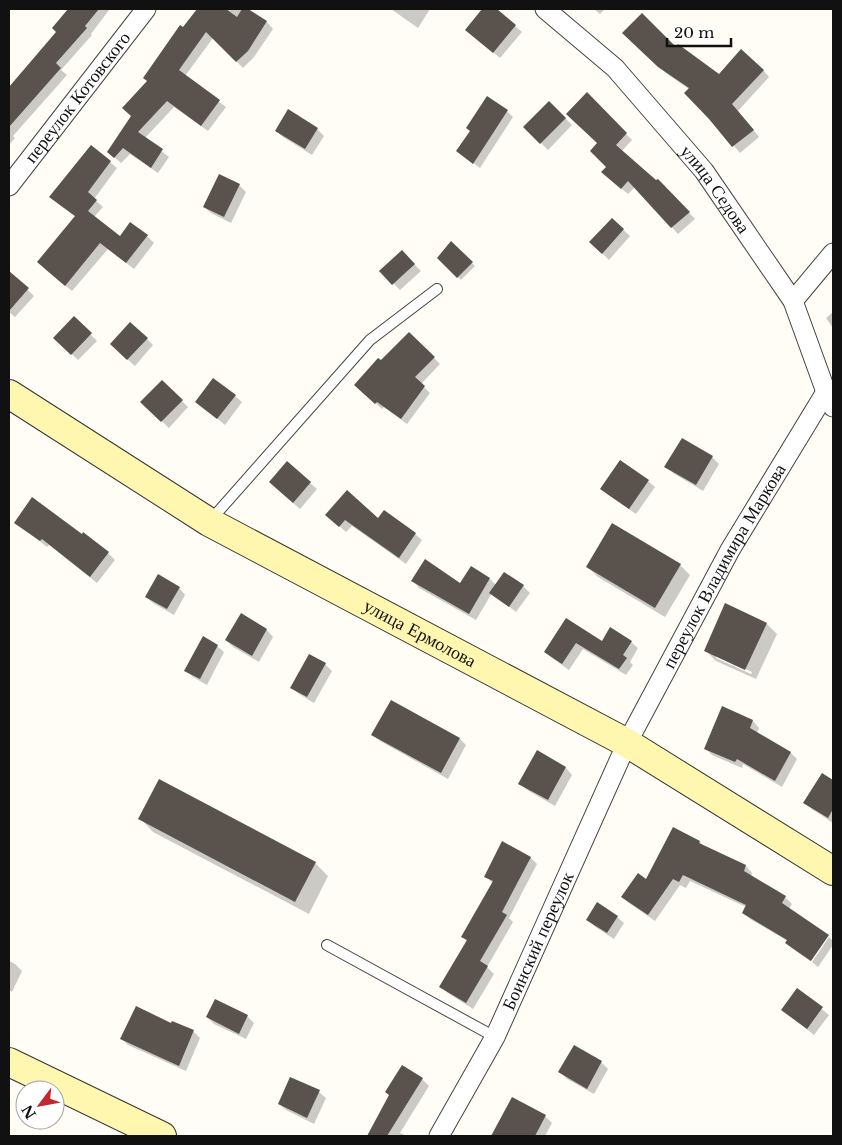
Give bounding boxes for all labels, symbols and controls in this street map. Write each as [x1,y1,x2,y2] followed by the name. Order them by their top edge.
[667,15,731,47] scale bar
[674,23,714,42] text: 20 m
[20,27,135,167] street label: переулок Котовского
[676,141,755,238] street label: улица Седова
[658,460,791,672] street label: переулок Владимира Маркова
[360,595,480,672] street label: улица Ермолова
[498,868,579,1013] street label: Боинский переулок
[15,1080,65,1130] north arrow
[18,1102,40,1122] text: N

